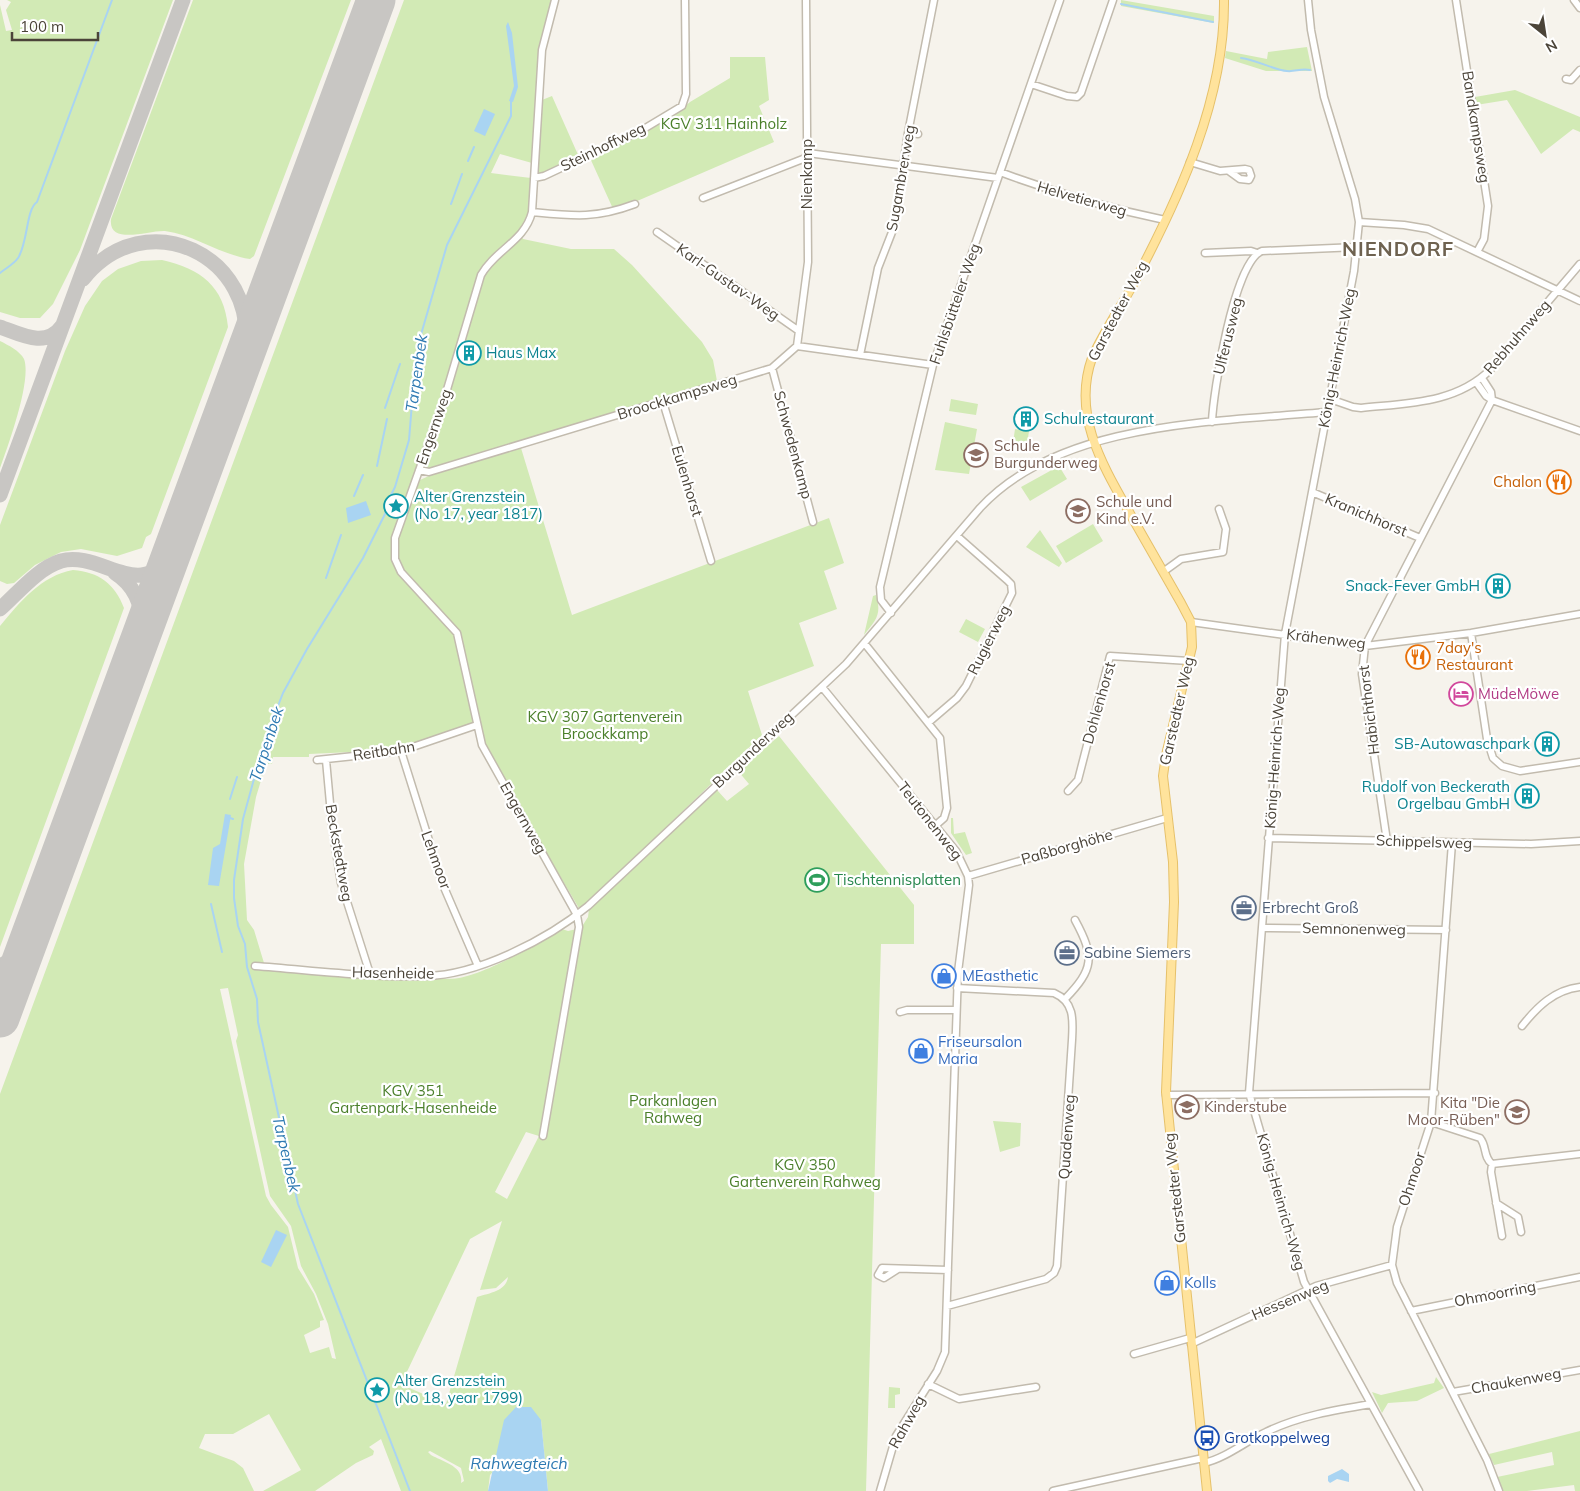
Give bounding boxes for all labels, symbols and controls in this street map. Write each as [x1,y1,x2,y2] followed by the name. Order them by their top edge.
[12,10,99,42] scale bar
[1520,10,1570,60] north arrow
[20,17,64,36] text: 100 m
[1542,36,1561,57] text: N
[1458,70,1495,184] street label: Bandkampsweg
[661,114,788,133] park label: KGV 311 Hainholz
[557,118,648,175] street label: Steinhoffweg
[882,123,919,233] street label: Sugambrerweg
[797,139,816,209] street label: Nienkamp
[1035,177,1129,220] street label: Helvetierweg
[1342,236,1454,261] district label: NIENDORF
[673,239,783,324] street label: Karl-Gustav-Weg
[925,241,984,367] street label: Fuhlsbütteler Weg
[1083,257,1152,364] street label: Garstedter Weg
[1314,287,1359,429] street label: König-Heinrich-Weg
[1209,295,1246,377] street label: Ulferusweg
[1479,296,1554,378] street label: Rebhuhnweg
[401,332,431,413] water label: Tarpenbek
[456,340,482,366] building icon: Haus Max
[486,343,556,362] place label: Haus Max
[615,369,739,424] street label: Broockkampsweg
[412,386,455,467] street label: Engernweg
[770,389,817,501] street label: Schwedenkamp
[1013,406,1039,432] building icon: Schulrestaurant
[1044,409,1154,428] place label: Schulrestaurant
[994,436,1098,472] place label: Schule Burgunderweg
[963,442,989,468] school or university icon: Schule Burgunderweg
[668,443,707,519] street label: Eulenhorst
[1546,469,1572,495] restaurant icon: Chalon
[1493,472,1542,491] place label: Chalon
[414,487,543,523] place label: Alter Grenzstein (No 17, year 1817)
[1322,489,1410,540] street label: Kranichhorst
[1096,492,1172,528] place label: Schule und Kind e.V.
[383,493,409,519] place icon: Alter Grenzstein (No 17, year 1817)
[1065,498,1091,524] school or university icon: Schule und Kind e.V.
[1485,573,1511,599] building icon: Snack-Fever GmbH
[1346,576,1480,595] place label: Snack-Fever GmbH
[963,602,1014,678] street label: Rugierweg
[1285,624,1367,653] street label: Krähenweg
[1436,638,1513,674] place label: 7day's Restaurant
[1405,644,1431,670] restaurant icon: 7day's Restaurant
[1155,655,1198,767] street label: Garstedter Weg
[1078,660,1119,746] street label: Dohlenhorst
[1354,664,1383,756] street label: Habichthorst
[1448,681,1474,707] hotel icon: MüdeMöwe
[1478,684,1559,703] place label: MüdeMöwe
[1260,687,1289,829] street label: König-Heinrich-Weg
[244,703,288,784] water label: Tarpenbek
[528,707,682,743] park label: KGV 307 Gartenverein Broockkamp
[708,707,797,792] street label: Burgunderweg
[1534,731,1560,757] building icon: SB-Autowaschpark
[1394,734,1530,753] place label: SB-Autowaschpark
[351,736,416,765] street label: Reitbahn
[1362,777,1510,813] place label: Rudolf von Beckerath Orgelbau GmbH
[894,778,967,864] street label: Teutonenweg
[496,779,551,857] street label: Engernweg
[1514,783,1540,809] building icon: Rudolf von Beckerath Orgelbau GmbH
[322,803,357,903] street label: Beckstedtweg
[1019,824,1115,869] street label: Paßborghöhe
[417,828,456,892] street label: Lehmoor
[1376,830,1472,853] street label: Schippelsweg
[804,867,830,893] sports icon: Tischtennisplatten
[834,870,961,889] place label: Tischtennisplatten
[1231,895,1257,921] office icon: Erbrecht Groß
[1262,898,1359,917] place label: Erbrecht Groß
[1302,918,1406,939] street label: Semnonenweg
[1054,940,1080,966] office icon: Sabine Siemers
[1084,943,1191,962] place label: Sabine Siemers
[352,962,434,983] street label: Hasenheide
[931,963,957,989] shop icon: MEasthetic
[962,966,1038,985] place label: MEasthetic
[938,1032,1022,1068] place label: Friseursalon Maria
[908,1038,934,1064] shop icon: Friseursalon Maria
[329,1081,497,1117] park label: KGV 351 Gartenpark-Hasenheide
[629,1091,717,1127] park label: Parkanlagen Rahweg
[1408,1093,1500,1129] place label: Kita "Die Moor-Rüben"
[1054,1094,1079,1180] street label: Quadenweg
[1174,1094,1200,1120] school or university icon: Kinderstube
[1204,1097,1287,1116] place label: Kinderstube
[1504,1099,1530,1125] school or university icon: Kita "Die Moor-Rüben"
[268,1114,306,1195] water label: Tarpenbek
[1253,1131,1310,1273] street label: König-Heinrich-Weg
[1159,1132,1190,1244] street label: Garstedter Weg
[1394,1149,1429,1208] street label: Ohmoor
[729,1155,881,1191] park label: KGV 350 Gartenverein Rahweg
[1154,1270,1180,1296] shop icon: Kolls
[1184,1273,1216,1292] place label: Kolls
[1249,1275,1331,1324] street label: Hessenweg
[1452,1276,1537,1311] street label: Ohmoorring
[1469,1363,1562,1398] street label: Chaukenweg
[394,1371,523,1407] place label: Alter Grenzstein (No 18, year 1799)
[364,1377,390,1403] place icon: Alter Grenzstein (No 18, year 1799)
[884,1392,929,1452] street label: Rahweg
[1194,1425,1220,1451] bus stop icon: Grotkoppelweg
[1224,1428,1330,1447] place label: Grotkoppelweg
[470,1453,568,1473] water label: Rahwegteich

